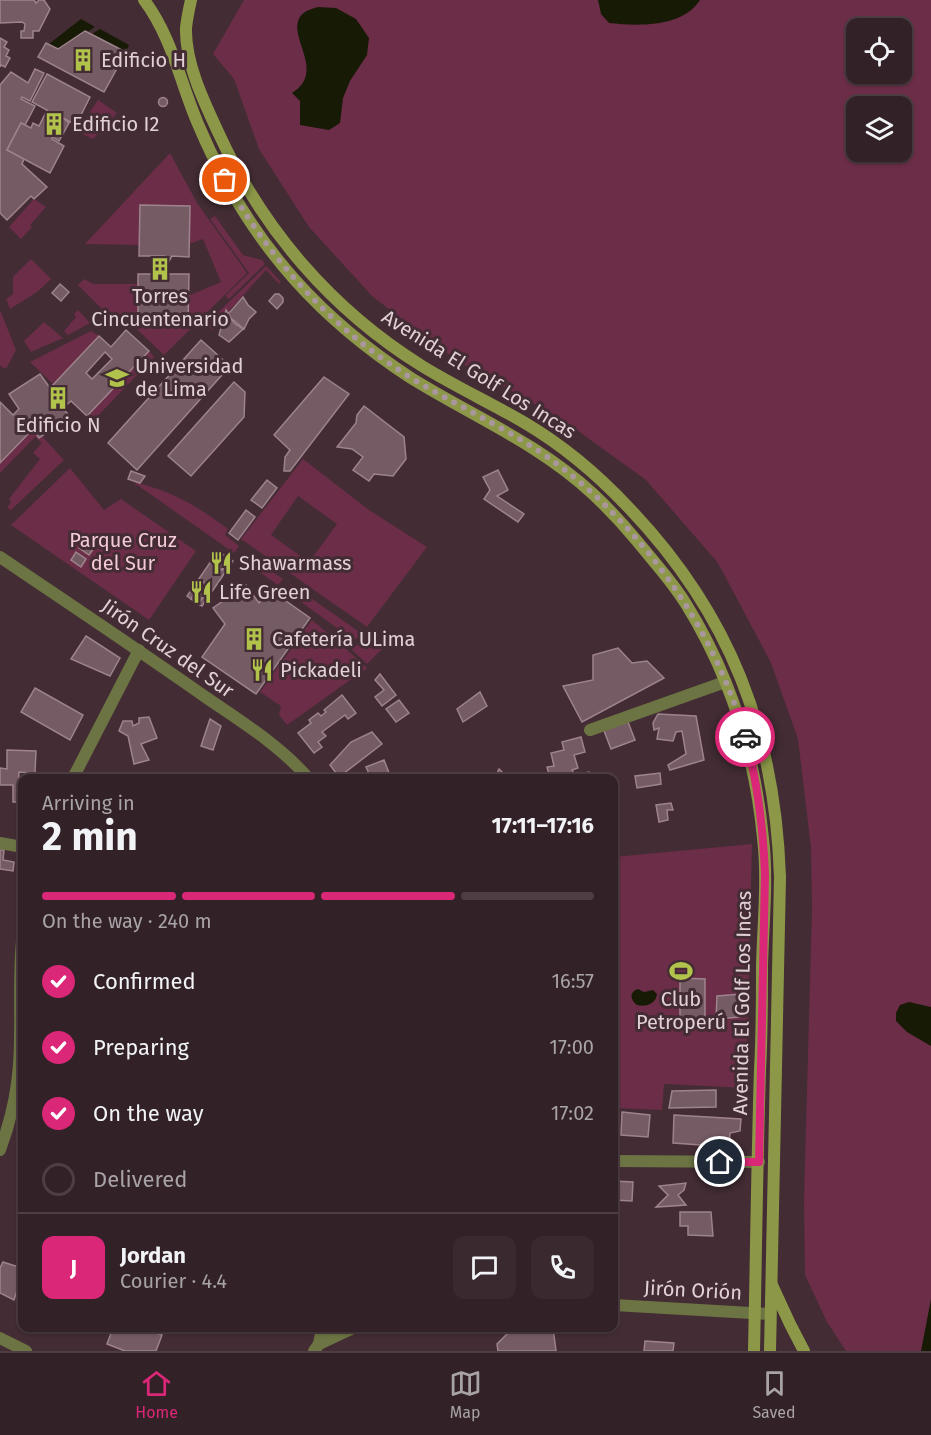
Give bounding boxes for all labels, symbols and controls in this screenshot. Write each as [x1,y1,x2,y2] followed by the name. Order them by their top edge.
[846,18,912,162] map controls
[846,18,912,84] button: locate
[70,47,96,73] building icon: Edificio H
[101,48,186,72] place label: Edificio H
[846,96,912,162] button: layers
[41,111,67,137] building icon: Edificio I2
[72,112,159,136] place label: Edificio I2
[199,154,250,205] pin
[208,163,241,196] icon: bag
[147,256,173,282] building icon: Torres Cincuentenario
[91,284,229,331] place label: Torres Cincuentenario
[378,304,580,444] street label: Avenida El Golf Los Incas
[135,354,243,401] place label: Universidad de Lima
[104,365,130,391] school or university icon: Universidad de Lima
[45,385,71,411] building icon: Edificio N
[15,413,101,437] place label: Edificio N
[69,528,177,575] park label: Parque Cruz del Sur
[208,550,234,576] restaurant icon: Shawarmass
[239,551,351,575] place label: Shawarmass
[188,579,214,605] restaurant icon: Life Green
[219,580,311,604] place label: Life Green
[97,593,239,703] street label: Jirón Cruz del Sur
[241,626,267,652] building icon: Cafetería ULima
[272,627,416,651] place label: Cafetería ULima
[249,657,275,683] restaurant icon: Pickadeli
[280,658,362,682] place label: Pickadeli
[715,707,775,767] courier
[729,721,762,754] icon: car
[42,791,135,815] text: Arriving in
[491,812,594,839] text: 17:11–17:16
[42,814,138,860] text: 2 min
[728,891,756,1115] street label: Avenida El Golf Los Incas
[42,909,212,933] text: On the way · 240 m
[668,958,694,984] sports icon: Club Petroperú
[42,965,75,998] icon: check
[93,968,196,995] text: Confirmed
[551,969,594,993] text: 16:57
[636,987,726,1034] place label: Club Petroperú
[42,1031,75,1064] icon: check
[93,1034,189,1061] text: Preparing
[549,1035,594,1059] text: 17:00
[42,1097,75,1130] icon: check
[93,1100,204,1127] text: On the way
[551,1101,594,1125] text: 17:02
[694,1136,745,1187] pin
[703,1145,736,1178] icon: home
[93,1166,188,1193] text: Delivered
[453,1236,516,1299] button: chat
[531,1236,594,1299] button: phone
[120,1242,186,1269] text: Jordan
[70,1254,77,1281] text: J
[120,1269,227,1293] text: Courier · 4.4
[643,1275,743,1305] street label: Jirón Orión
[135,1367,178,1422] tab: Home
[449,1367,482,1422] tab: Map
[752,1367,796,1422] tab: Saved

